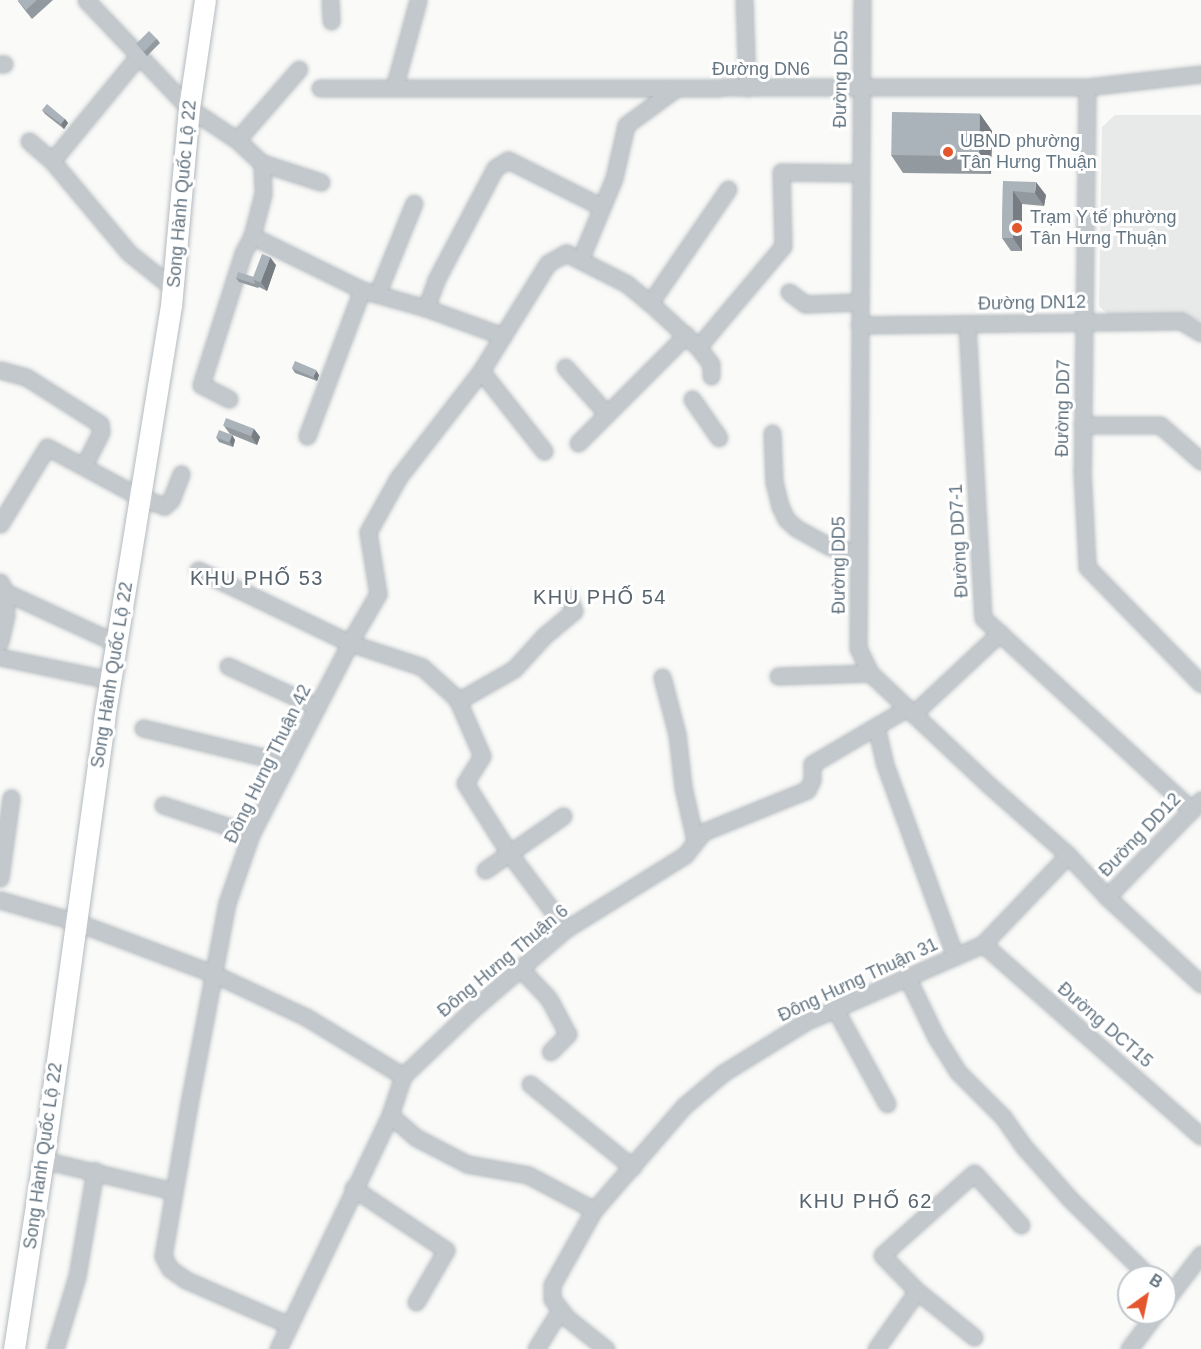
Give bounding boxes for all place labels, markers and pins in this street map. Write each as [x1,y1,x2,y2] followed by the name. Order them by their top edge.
[960,131,1097,174] place label: UBND phường Tân Hưng Thuận
[941,145,955,159] marker: UBND phường Tân Hưng Thuận
[1030,207,1177,250] place label: Trạm Y tế phường Tân Hưng Thuận
[1008,219,1026,237] marker: Trạm Y tế phường Tân Hưng Thuận

